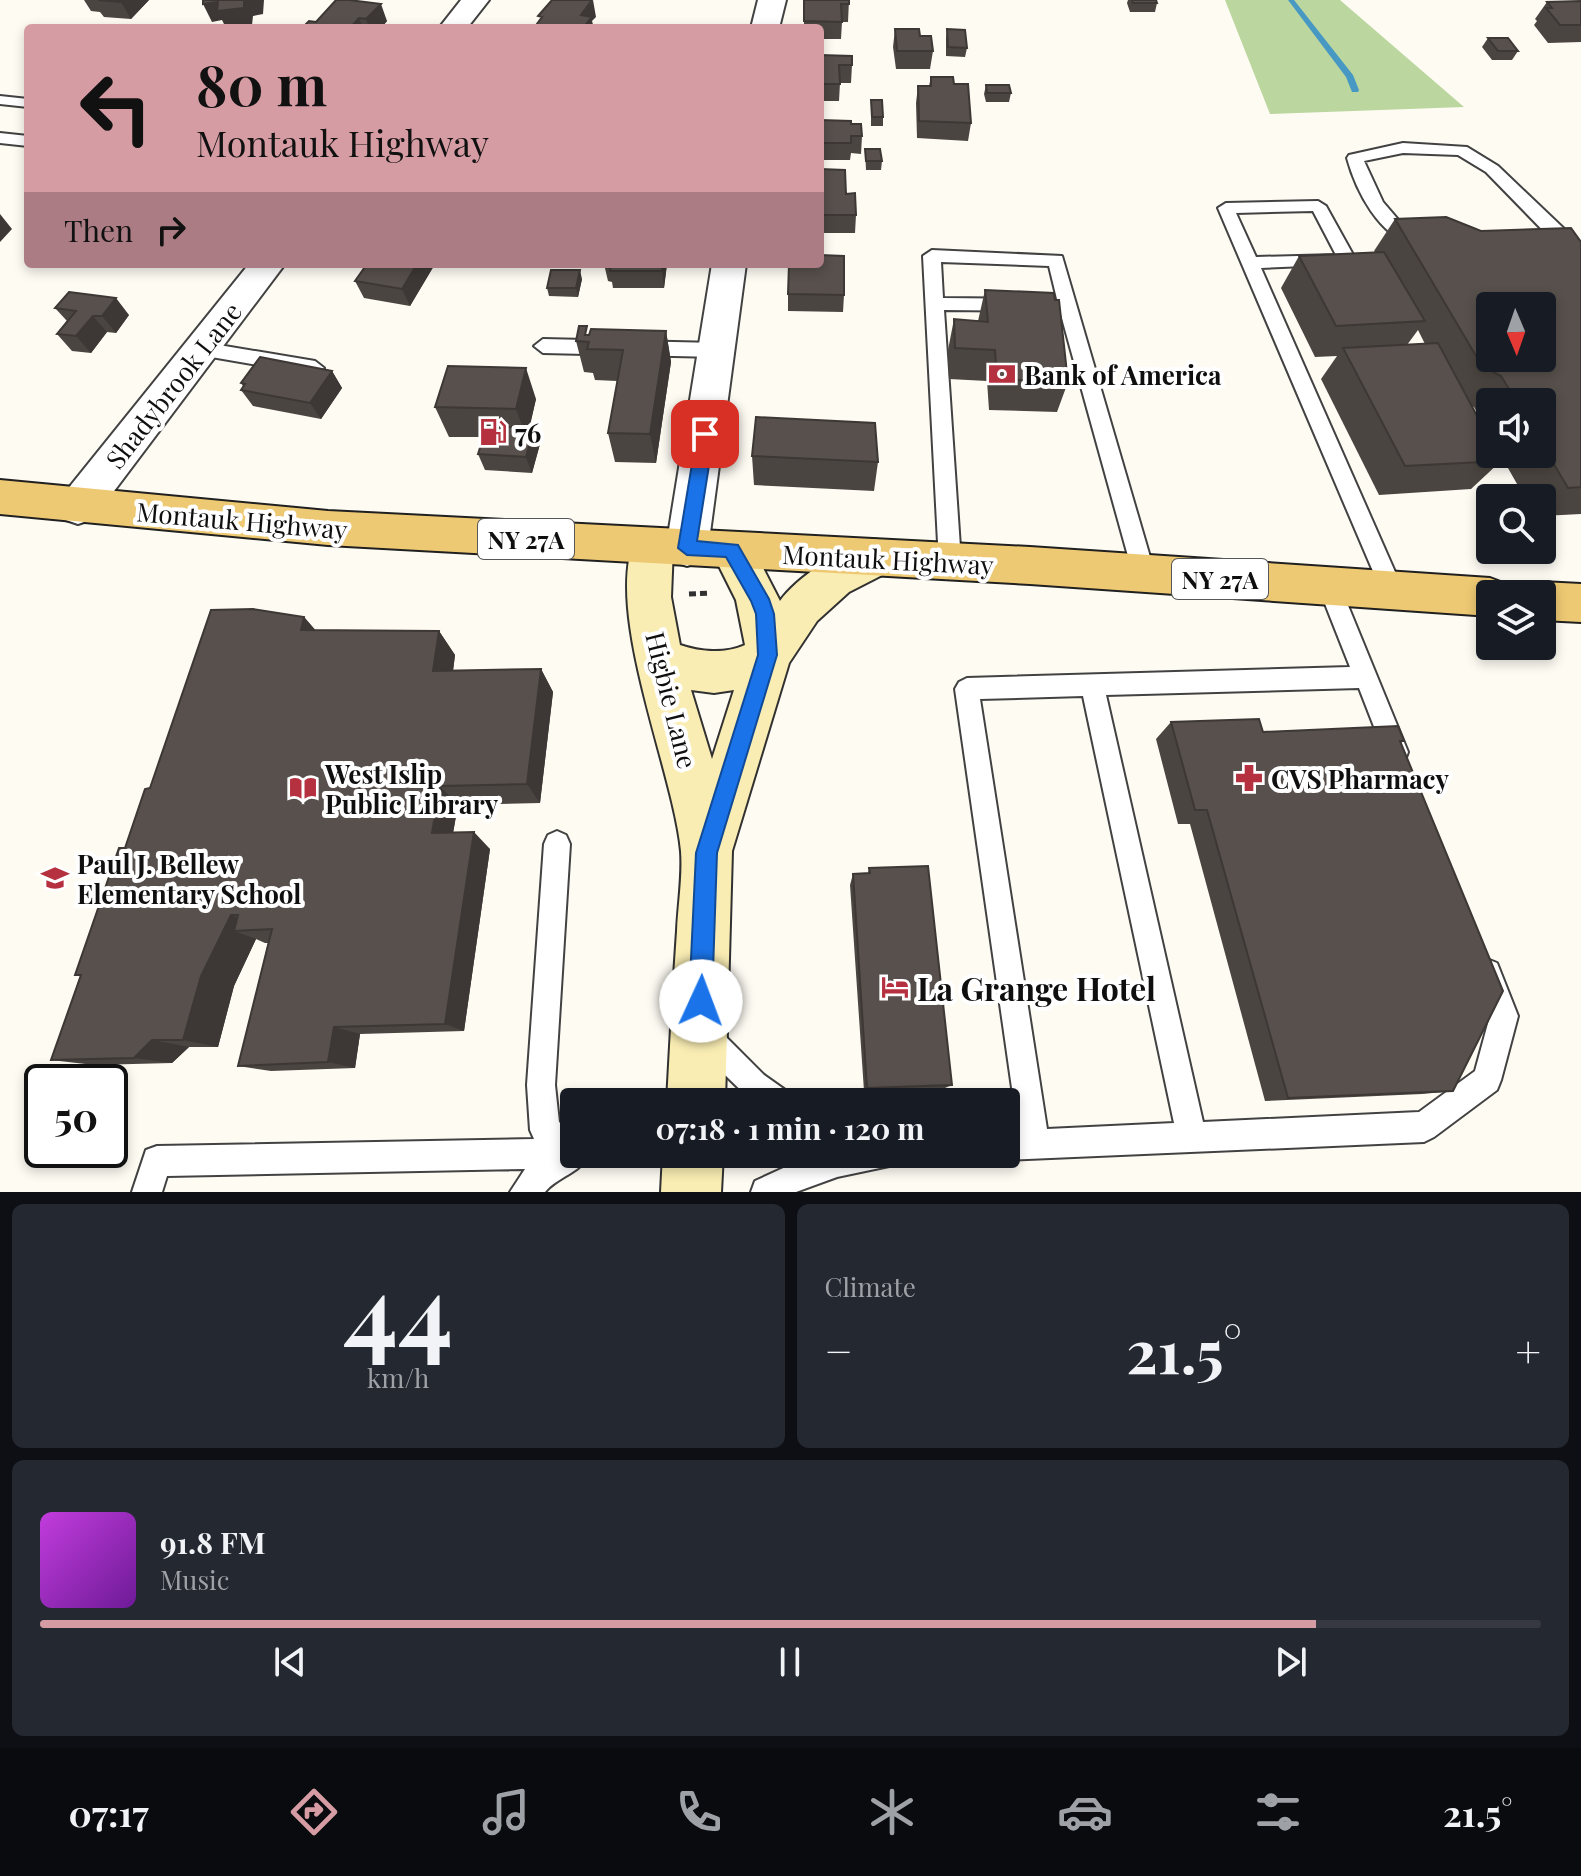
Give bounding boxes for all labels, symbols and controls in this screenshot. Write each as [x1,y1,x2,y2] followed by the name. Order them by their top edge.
[196,46,327,121] text: 80 m
[64,56,168,160] icon: left
[196,118,489,166] text: Montauk Highway
[149,208,193,252] icon: right
[64,210,133,250] text: Then
[1476,292,1556,372] north arrow
[1476,292,1556,660] map controls
[97,295,249,475] street label: Shadybrook Lane
[1024,357,1222,392] place label: Bank of America
[987,359,1017,389] bank icon: Bank of America
[1476,388,1556,468] button: sound
[671,400,739,468] pin
[683,412,727,456] icon: arrive
[515,415,541,450] place label: 76
[478,417,508,447] fuel station icon: 76
[1476,484,1556,564] button: search
[135,493,349,547] street label: Montauk Highway
[478,519,574,559] road number: NY 27A
[781,536,995,582] street label: Montauk Highway
[1172,559,1268,599] road number: NY 27A
[1476,580,1556,660] button: layers
[638,628,706,772] street label: Higbie Lane
[324,756,499,821] place label: West Islip Public Library
[1271,761,1449,796] place label: CVS Pharmacy
[1234,763,1264,793] pharmacy icon: CVS Pharmacy
[288,773,318,803] library icon: West Islip Public Library
[77,846,301,911] place label: Paul J. Bellew Elementary School
[40,863,70,893] school or university icon: Paul J. Bellew Elementary School
[659,959,743,1043] position arrow
[917,966,1156,1009] place label: La Grange Hotel
[880,972,910,1002] hotel icon: La Grange Hotel
[24,1064,128,1168] speed limit sign: 50
[656,1108,924,1148] text: 07:18 · 1 min · 120 m
[343,1238,453,1377] text: 44
[825,1269,916,1304] text: Climate
[1126,1309,1242,1389] text: 21.5°
[825,1320,853,1379] text: −
[1515,1320,1541,1379] text: +
[367,1360,429,1395] text: km/h
[160,1522,266,1562] text: 91.8 FM
[160,1562,229,1597] text: Music
[268,1640,312,1684] icon: previous
[768,1640,812,1684] icon: pause
[1269,1640,1313,1684] icon: next
[286,1784,342,1840] icon: directions
[478,1784,534,1840] icon: music
[671,1784,727,1840] icon: phone
[864,1784,920,1840] icon: climate
[1057,1784,1113,1840] icon: car
[1250,1784,1306,1840] icon: filters
[68,1788,149,1836] text: 07:17
[1443,1788,1512,1836] text: 21.5°

